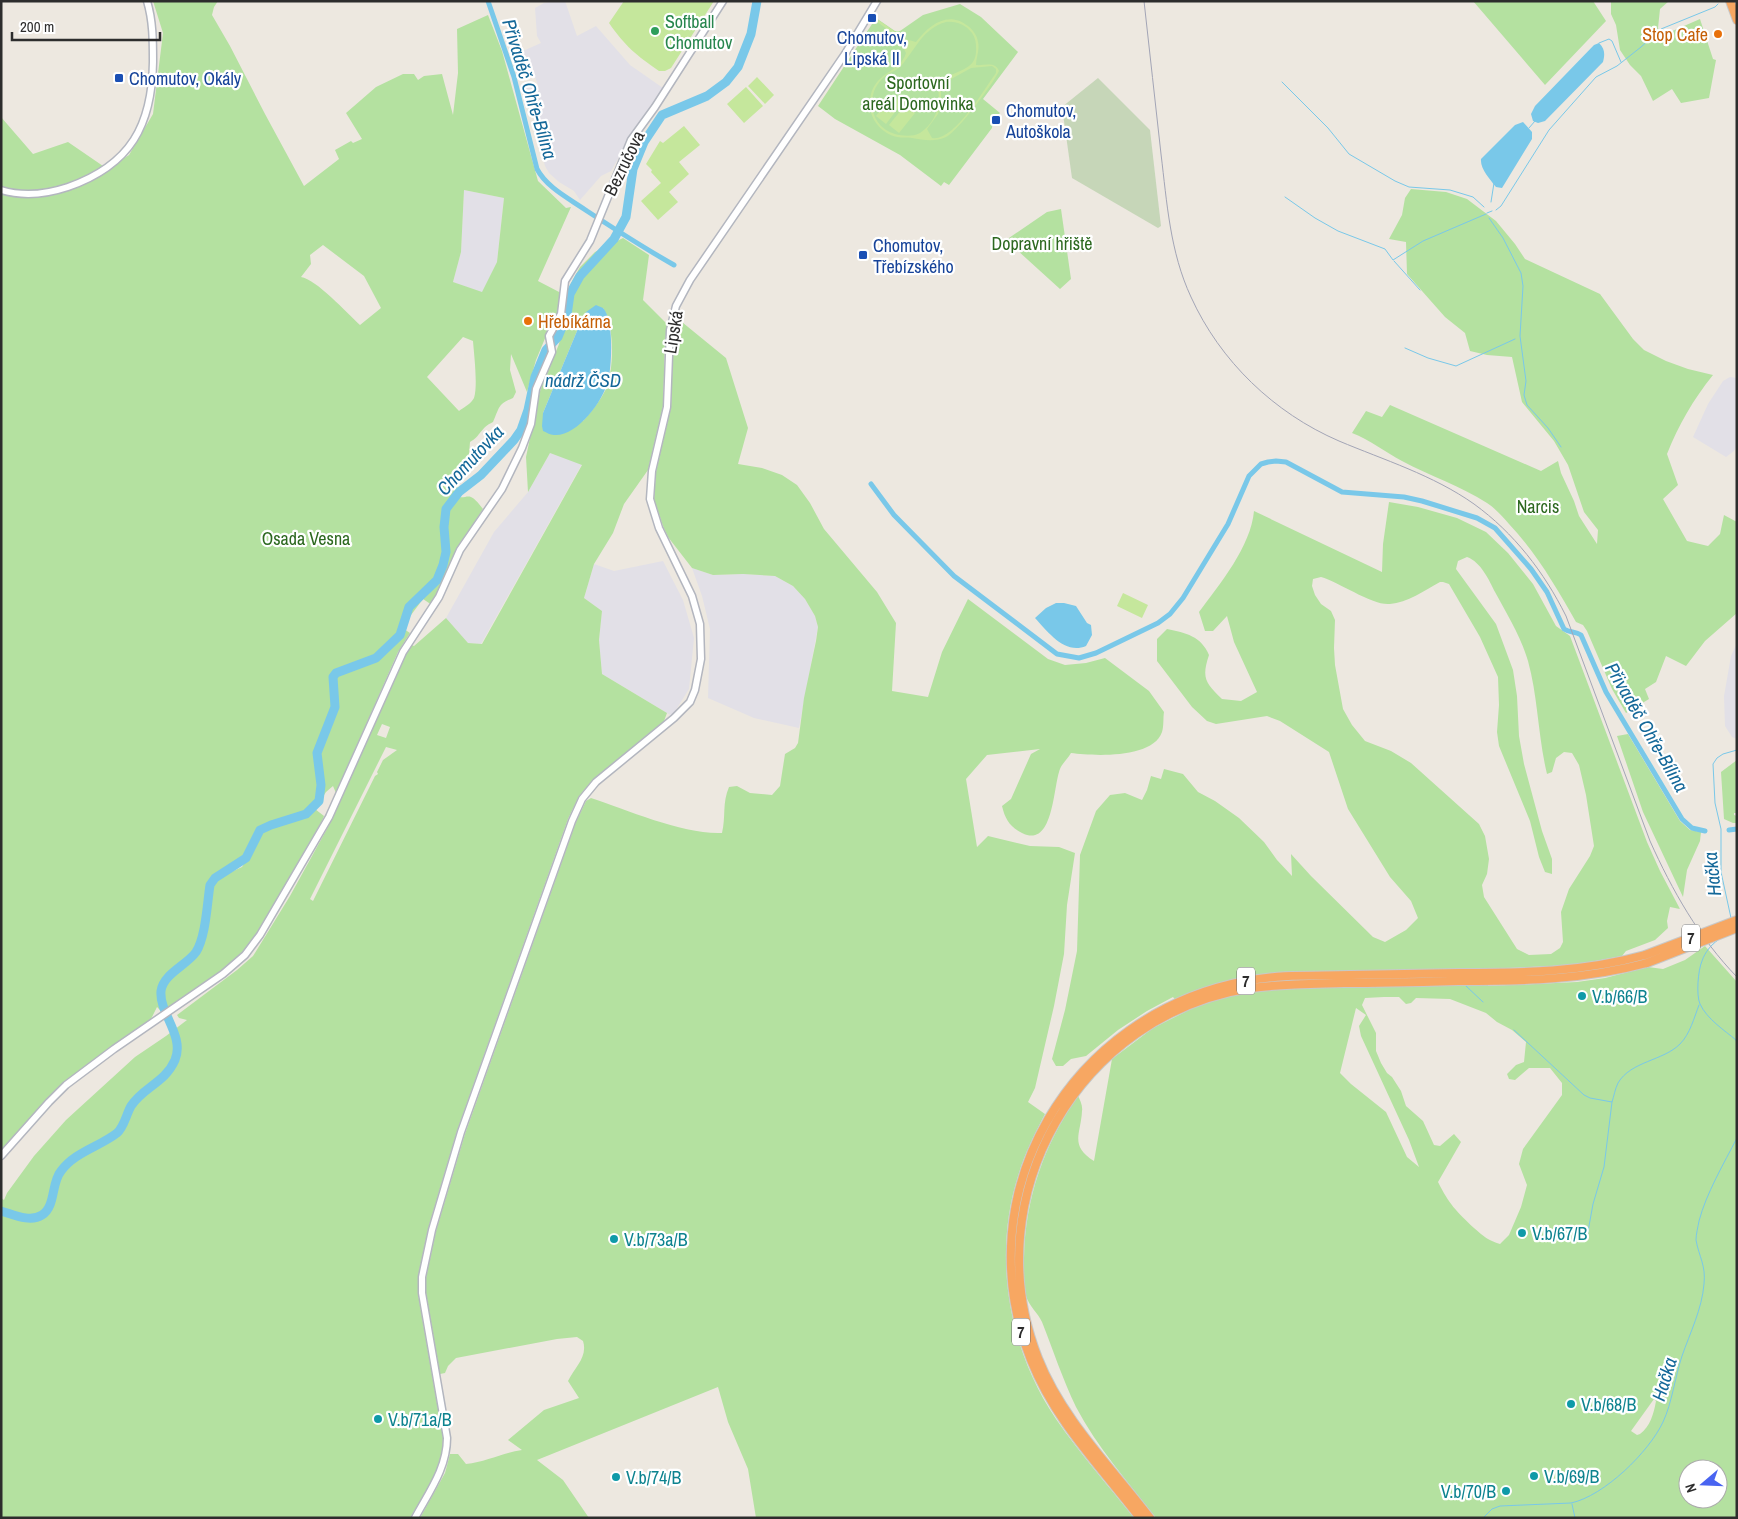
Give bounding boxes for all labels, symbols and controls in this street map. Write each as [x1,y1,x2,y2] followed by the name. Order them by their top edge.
[665,9,733,55] place label: Softball Chomutov
[12,10,160,42] scale bar
[866,12,878,24] marker: Chomutov, Lipská II
[20,16,54,37] text: 200 m
[496,16,564,163] water label: Přivaděč Ohře-Bílina
[1642,22,1708,47] place label: Stop Cafe
[649,25,661,37] marker: Softball Chomutov
[837,25,907,71] place label: Chomutov, Lipská II
[1712,28,1724,40] marker: Stop Cafe
[129,66,242,91] place label: Chomutov, Okály
[862,70,974,116] park label: Sportovní areál Domovinka
[113,72,125,84] marker: Chomutov, Okály
[1005,98,1076,144] place label: Chomutov, Autoškola
[990,114,1002,126] marker: Chomutov, Autoškola
[597,126,651,200] street label: Bezručova
[992,231,1092,256] park label: Dopravní hřiště
[873,233,954,279] place label: Chomutov, Třebízského
[857,249,869,261] marker: Chomutov, Třebízského
[538,309,611,334] place label: Hřebíkárna
[657,309,689,355] street label: Lipská
[522,315,534,327] marker: Hřebíkárna
[545,367,621,393] water label: nádrž ČSD
[431,419,510,501] water label: Chomutovka
[1517,494,1559,519] park label: Narcis
[262,526,350,551] park label: Osada Vesna
[1599,658,1695,797] water label: Přivaděč Ohře-Bílina
[1697,850,1727,897] water label: Hačka
[1682,924,1700,951] road number: 7
[1237,968,1255,994] road number: 7
[1592,984,1647,1009] place label: V.b/66/B
[1576,990,1588,1002] marker: V.b/66/B
[1532,1221,1587,1246] place label: V.b/67/B
[624,1227,688,1252] place label: V.b/73a/B
[1516,1227,1528,1239] marker: V.b/67/B
[608,1233,620,1245] marker: V.b/73a/B
[1012,1318,1030,1345] road number: 7
[1645,1354,1683,1404] water label: Hačka
[1581,1392,1636,1417] place label: V.b/68/B
[1565,1398,1577,1410] marker: V.b/68/B
[388,1407,452,1432] place label: V.b/71a/B
[372,1413,384,1425] marker: V.b/71a/B
[1678,1459,1728,1509] north arrow
[1544,1464,1599,1489] place label: V.b/69/B
[626,1465,681,1490] place label: V.b/74/B
[1528,1470,1540,1482] marker: V.b/69/B
[610,1471,622,1483] marker: V.b/74/B
[1441,1479,1496,1504] place label: V.b/70/B
[1681,1481,1701,1495] text: N
[1500,1485,1512,1497] marker: V.b/70/B

